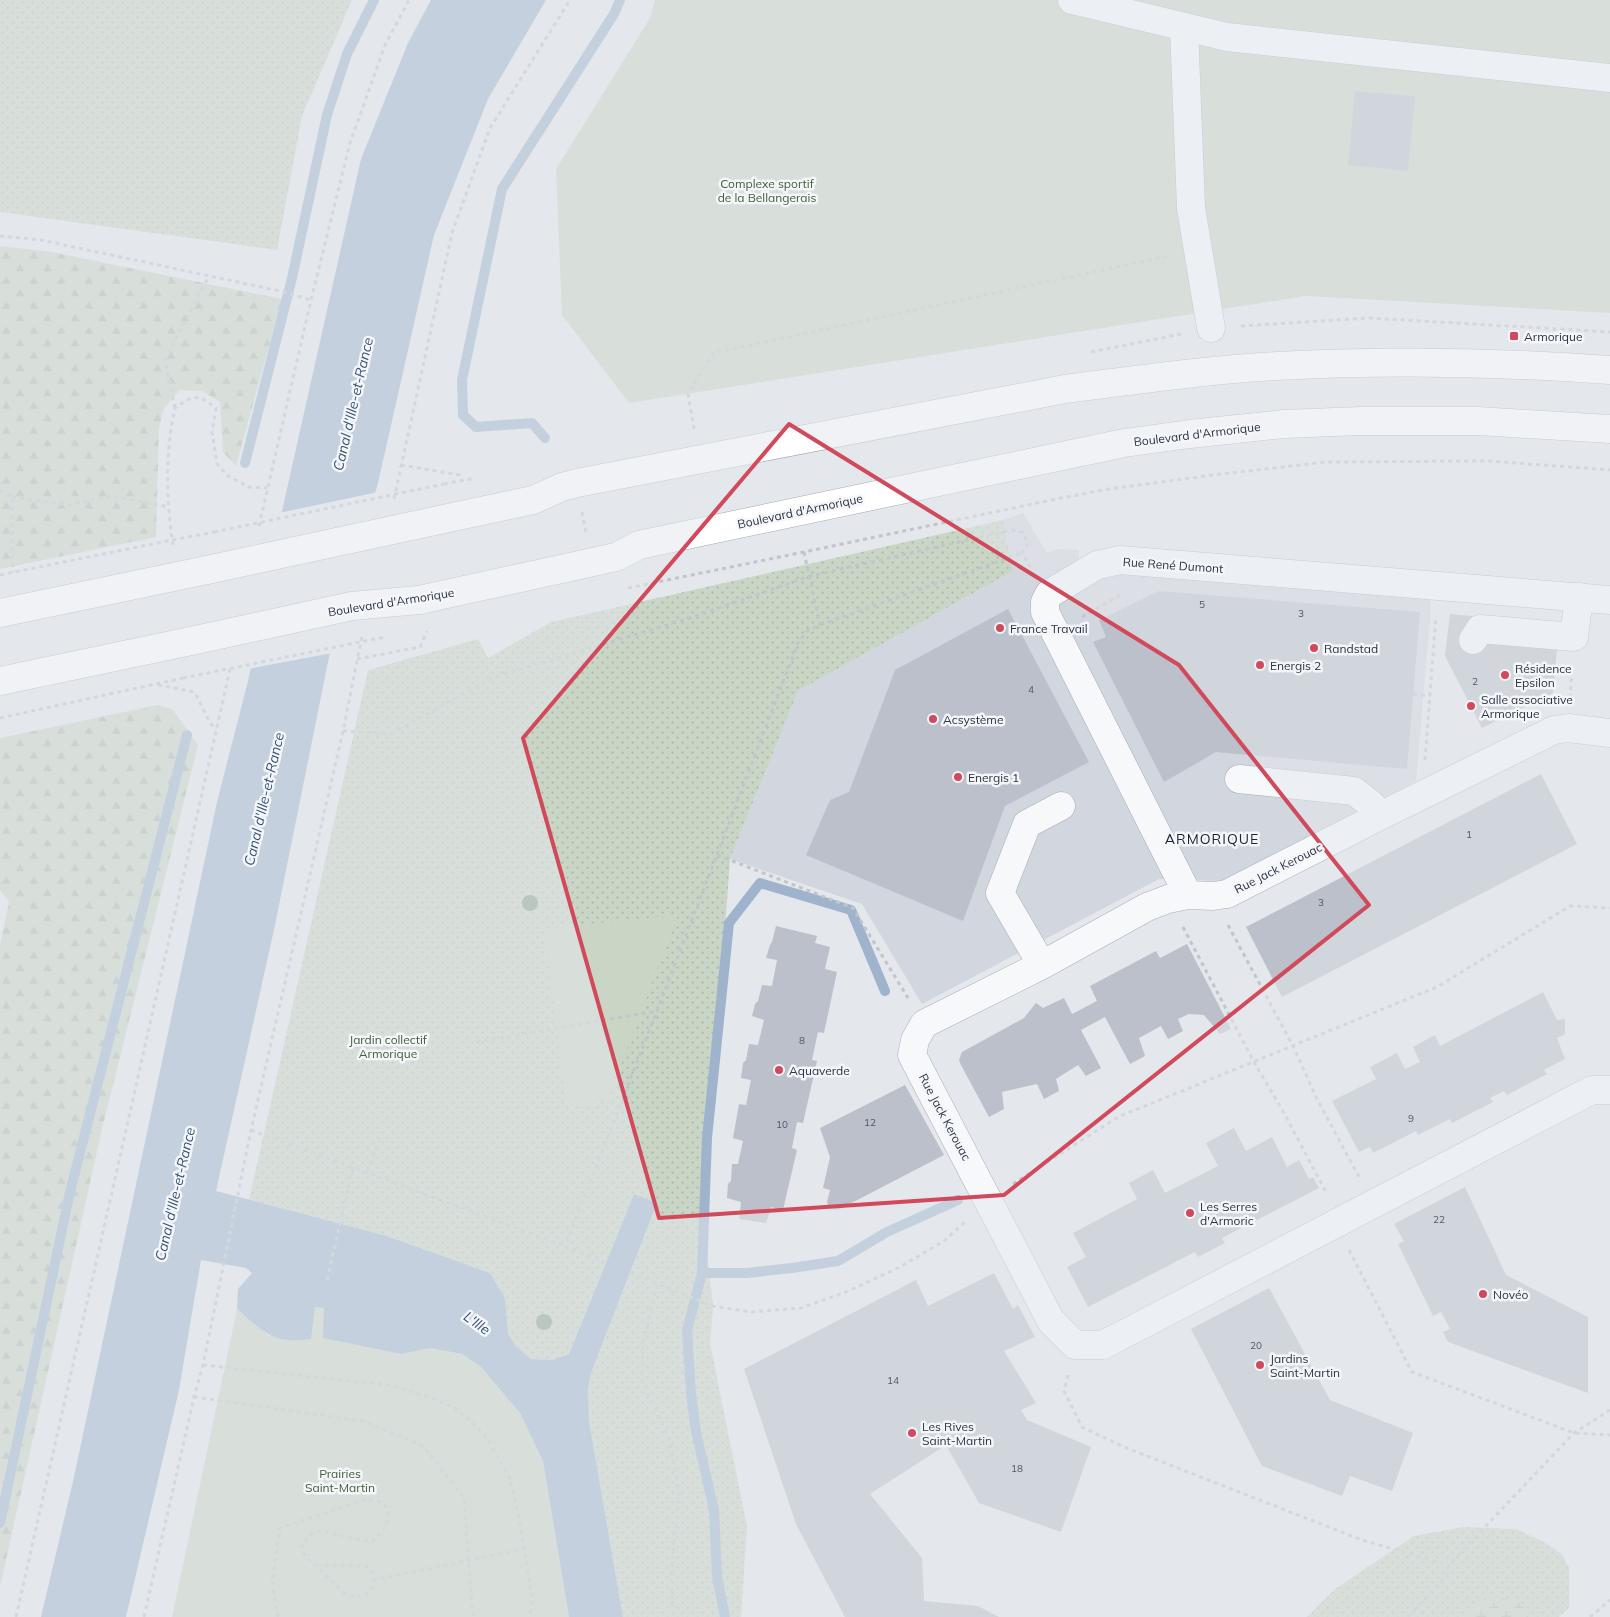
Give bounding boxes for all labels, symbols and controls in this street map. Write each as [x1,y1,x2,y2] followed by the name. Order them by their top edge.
[718,176,816,205] park label: Complexe sportif de la Bellangerais
[1524,329,1582,344] place label: Armorique
[1508,330,1520,342] marker: Armorique
[329,335,377,472] water label: Canal d'Ille-et-Rance
[1133,419,1261,449] street label: Boulevard d'Armorique
[736,490,864,532] street label: Boulevard d'Armorique
[1122,554,1224,576] street label: Rue René Dumont
[327,585,455,619] street label: Boulevard d'Armorique
[1199,598,1205,611] house number: 5
[1298,607,1304,620] house number: 3
[1010,621,1088,636] place label: France Travail
[994,622,1006,634] marker: France Travail
[1324,641,1378,656] place label: Randstad
[1308,642,1320,654] marker: Randstad
[1270,658,1321,673] place label: Energis 2
[1254,659,1266,671] marker: Energis 2
[1515,661,1572,690] place label: Résidence Epsilon
[1499,669,1511,681] marker: Résidence Epsilon
[1472,675,1478,688] house number: 2
[1028,683,1034,696] house number: 4
[1481,692,1573,721] place label: Salle associative Armorique
[1465,700,1477,712] marker: Salle associative Armorique
[943,712,1003,727] place label: Acsystème
[927,713,939,725] marker: Acsystème
[240,730,288,867] water label: Canal d'Ille-et-Rance
[968,770,1019,785] place label: Energis 1
[952,771,964,783] marker: Energis 1
[1466,828,1472,841] house number: 1
[1165,830,1259,848] district label: ARMORIQUE
[1232,839,1324,897] street label: Rue Jack Kerouac
[1318,896,1324,909] house number: 3
[349,1032,428,1061] park label: Jardin collectif Armorique
[799,1034,805,1047] house number: 8
[789,1063,850,1078] place label: Aquaverde
[773,1064,785,1076] marker: Aquaverde
[916,1071,974,1163] street label: Rue Jack Kerouac
[1408,1112,1414,1125] house number: 9
[864,1116,876,1129] house number: 12
[776,1118,788,1131] house number: 10
[151,1125,199,1262] water label: Canal d'Ille-et-Rance
[1200,1199,1257,1228] place label: Les Serres d'Armoric
[1184,1207,1196,1219] marker: Les Serres d'Armoric
[1433,1213,1445,1226] house number: 22
[1493,1287,1529,1302] place label: Novéo
[1477,1288,1489,1300] marker: Novéo
[460,1307,494,1339] water label: L'Ille
[1250,1339,1262,1352] house number: 20
[1270,1351,1340,1380] place label: Jardins Saint-Martin
[1254,1359,1266,1371] marker: Jardins Saint-Martin
[887,1374,899,1387] house number: 14
[922,1419,992,1448] place label: Les Rives Saint-Martin
[906,1427,918,1439] marker: Les Rives Saint-Martin
[1011,1462,1023,1475] house number: 18
[305,1466,375,1495] park label: Prairies Saint-Martin

